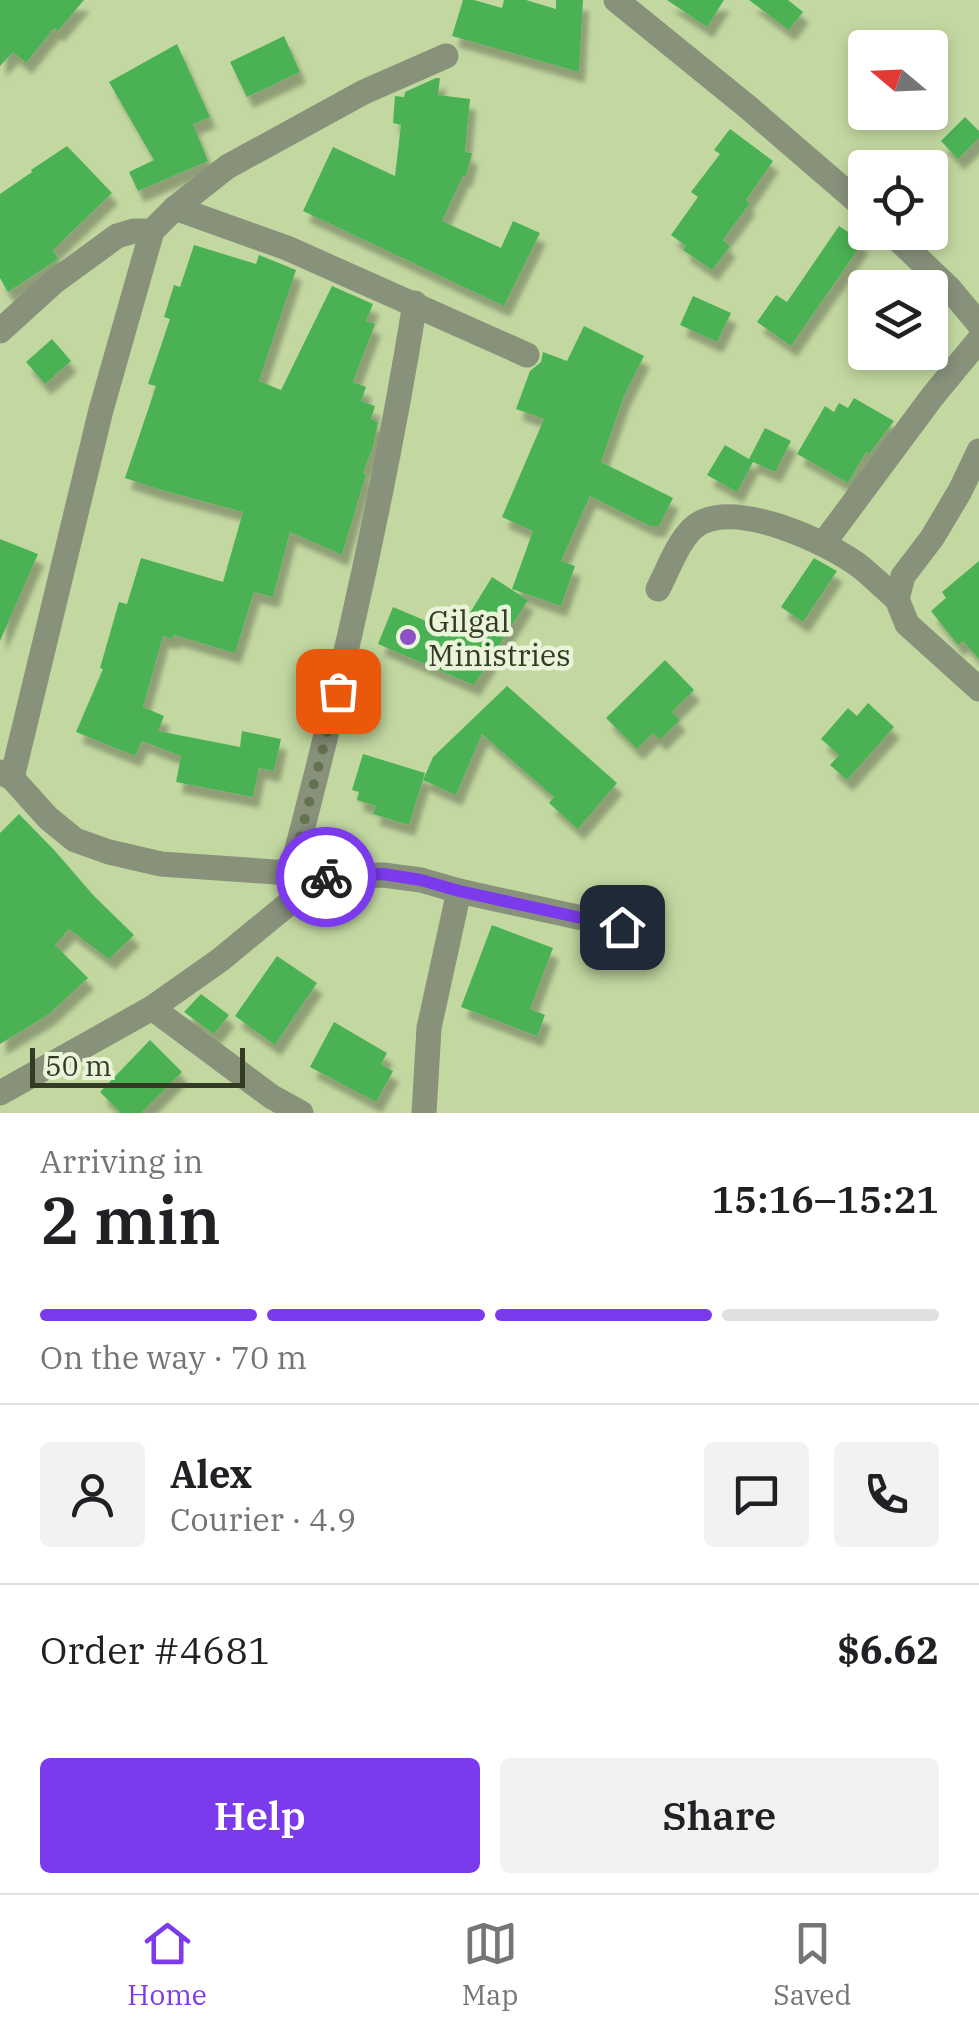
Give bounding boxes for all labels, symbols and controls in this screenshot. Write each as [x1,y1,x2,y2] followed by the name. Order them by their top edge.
[848,30,948,130] north arrow
[848,30,948,370] map controls
[848,150,948,250] button: locate
[848,270,948,370] button: layers
[428,601,571,674] place label: Gilgal Ministries
[397,626,419,648] marker: Gilgal Ministries
[296,649,381,734] pin
[311,664,366,719] icon: bag
[276,827,376,927] courier
[299,850,354,905] icon: bike
[580,885,665,970] pin
[595,900,650,955] icon: home
[30,1043,245,1088] scale bar
[45,1047,112,1084] text: 50 m
[40,1140,203,1182] text: Arriving in
[712,1174,939,1223] text: 15:16–15:21
[40,1177,221,1262] text: 2 min
[40,1336,307,1378] text: On the way · 70 m
[40,1442,145,1547] button: person
[704,1442,809,1547] button: chat
[834,1442,939,1547] button: phone
[170,1449,252,1498] text: Alex
[170,1498,356,1540] text: Courier · 4.9
[40,1625,271,1674] text: Order #4681
[837,1625,939,1674] text: $6.62
[40,1758,480,1873] button: Help
[500,1758,939,1873] button: Share
[127,1916,207,2013] tab: Home
[462,1916,519,2013] tab: Map
[773,1916,852,2013] tab: Saved

